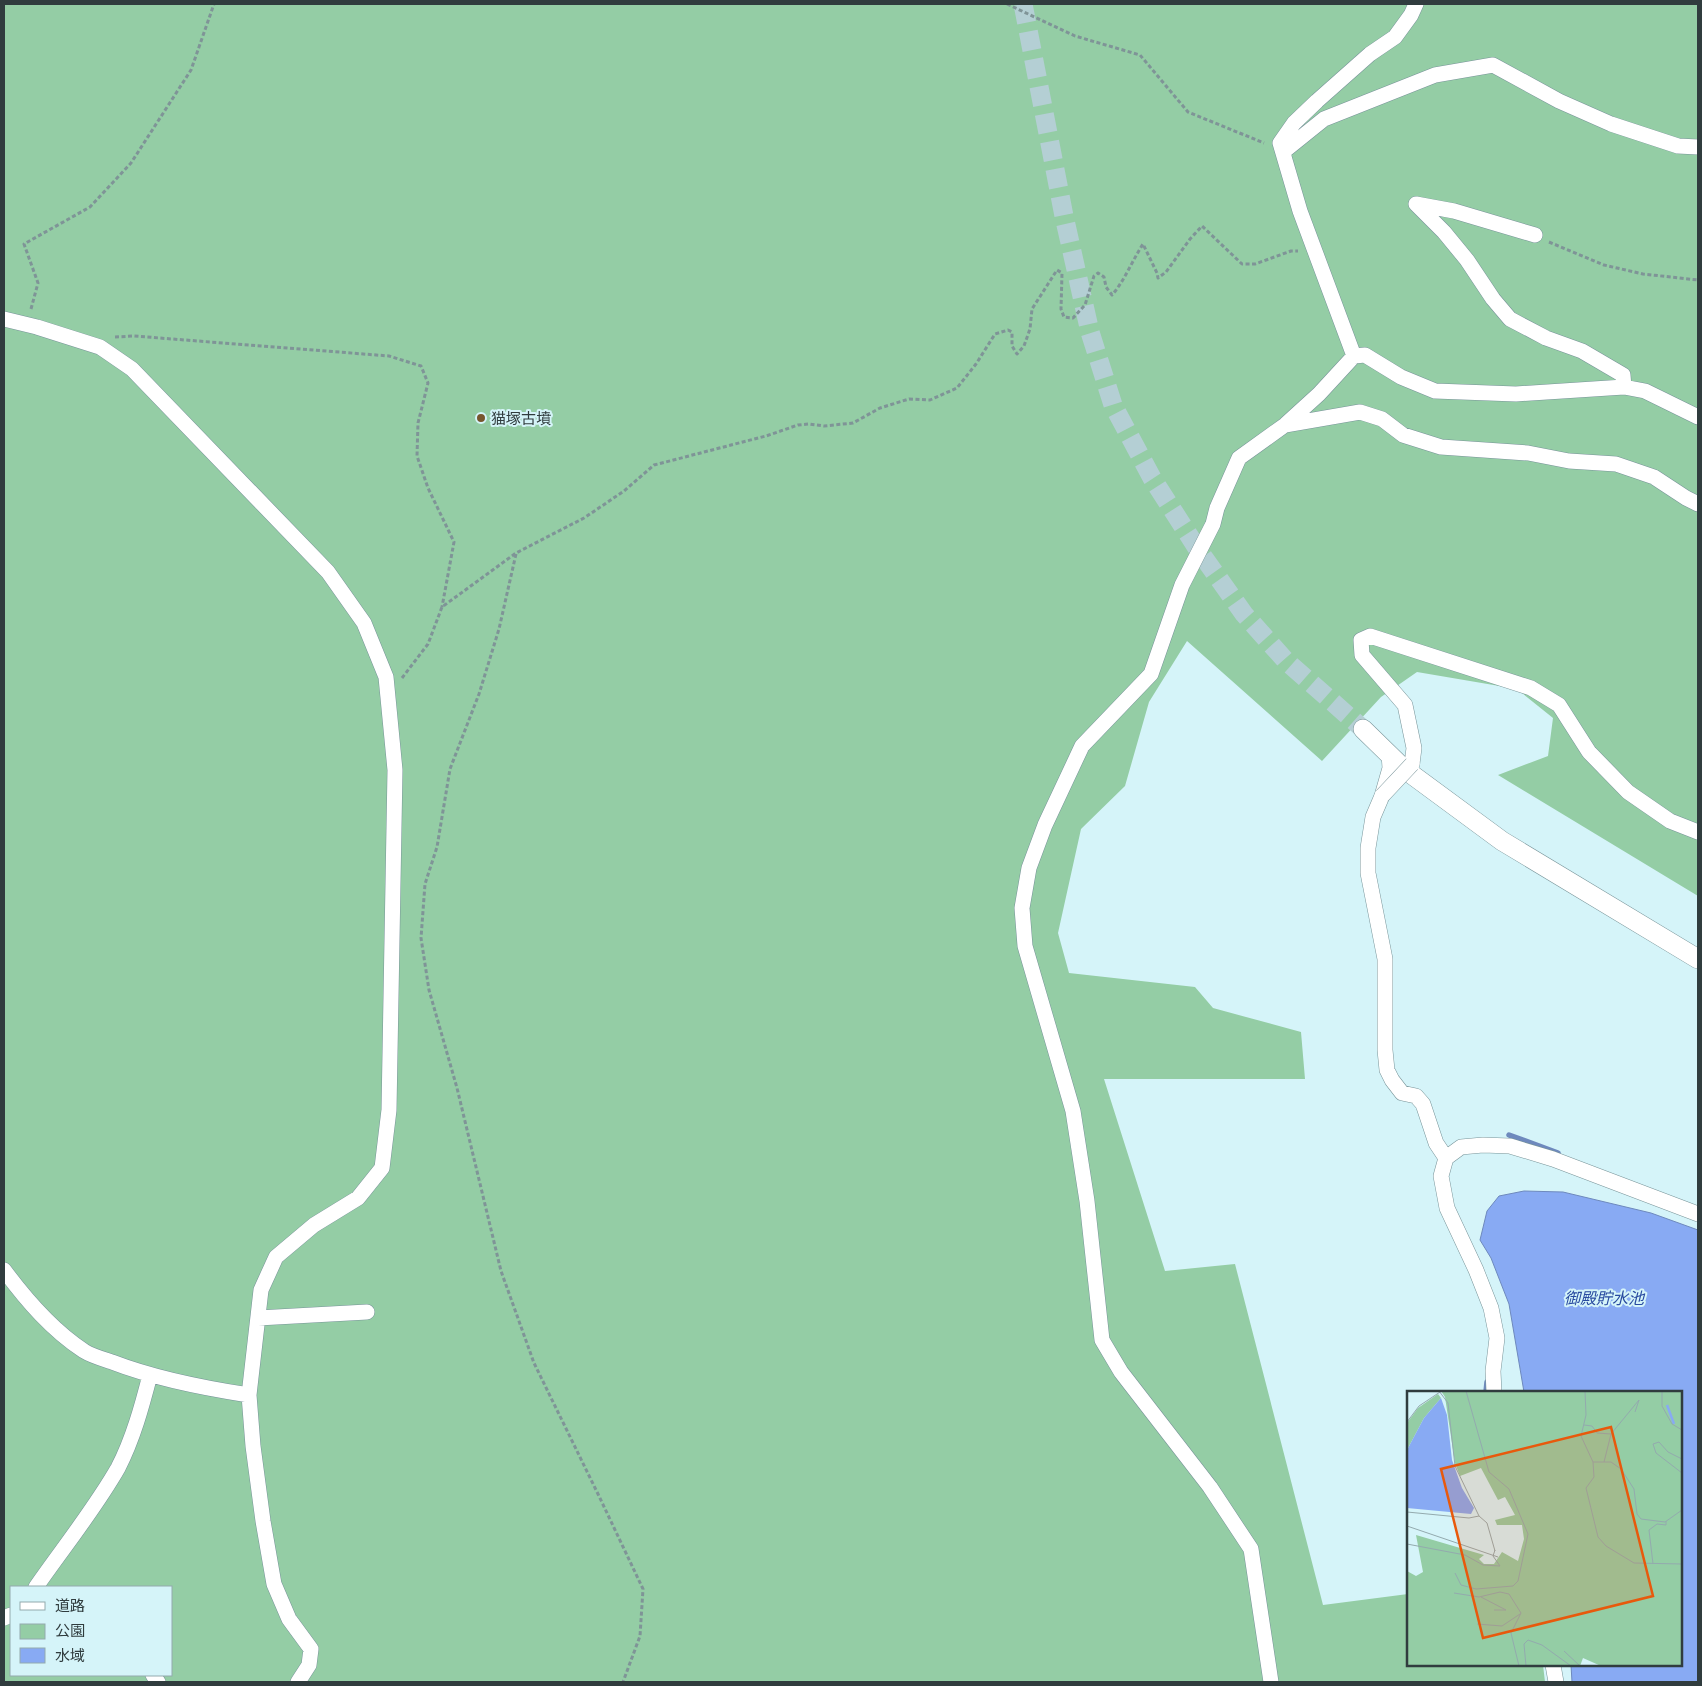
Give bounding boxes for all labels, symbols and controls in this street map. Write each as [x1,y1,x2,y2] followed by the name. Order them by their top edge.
[491,410,551,427] place label: 猫塚古墳
[475,412,487,424] marker: 猫塚古墳
[1564,1289,1646,1308] water label: 御殿貯水池
[1407,1391,1682,1666] inset map
[10,1586,172,1676] legend
[55,1597,85,1614] text: 道路
[55,1622,85,1639] text: 公園
[55,1647,85,1664] text: 水域

